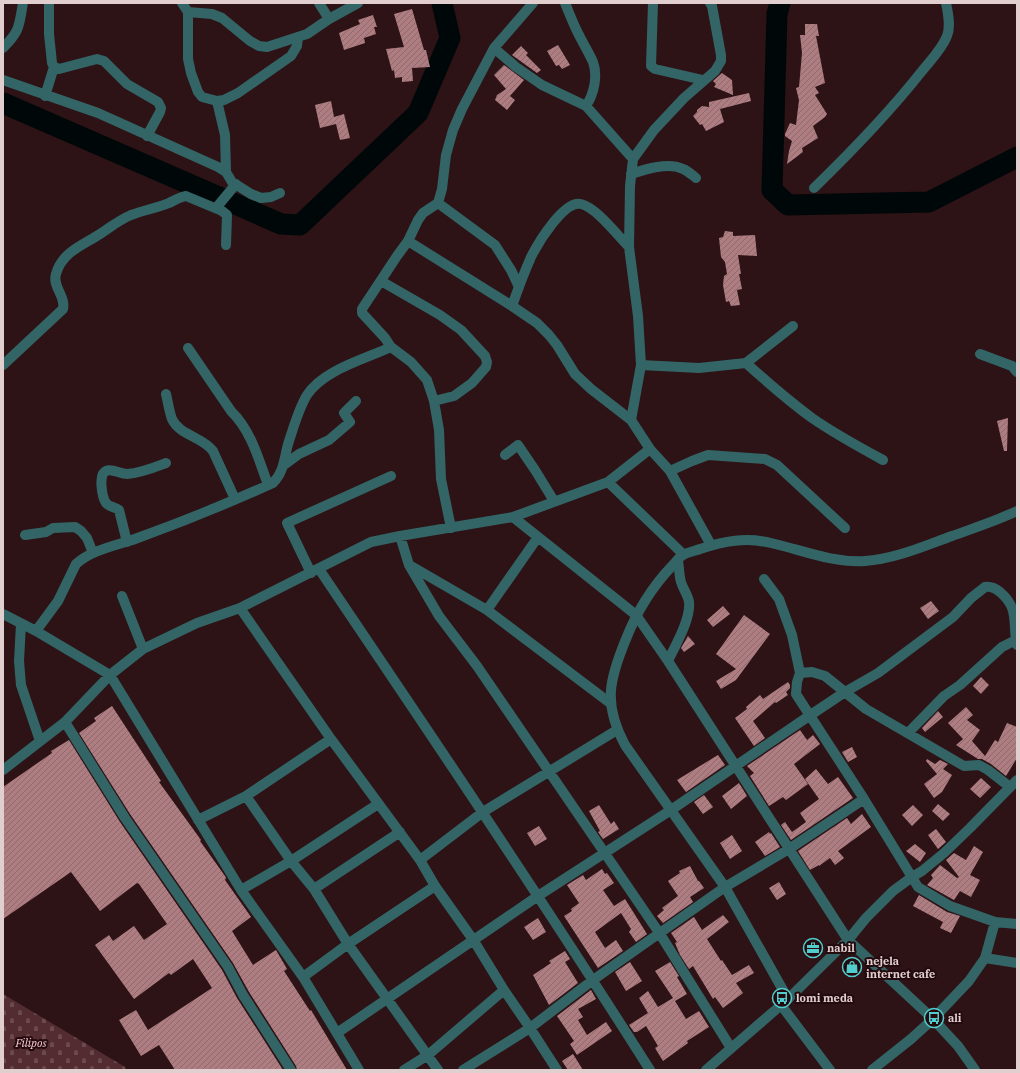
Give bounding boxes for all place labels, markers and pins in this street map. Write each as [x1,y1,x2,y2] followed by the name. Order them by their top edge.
[802,937,824,959] office icon: nabil
[827,941,855,955] place label: nabil
[866,954,935,981] place label: nejela internet cafe
[841,956,863,978] shop icon: nejela internet cafe
[771,987,793,1009] bus stop icon: lomi meda
[796,991,853,1005] place label: lomi meda
[923,1007,945,1029] bus stop icon: ali
[948,1011,962,1025] place label: ali

